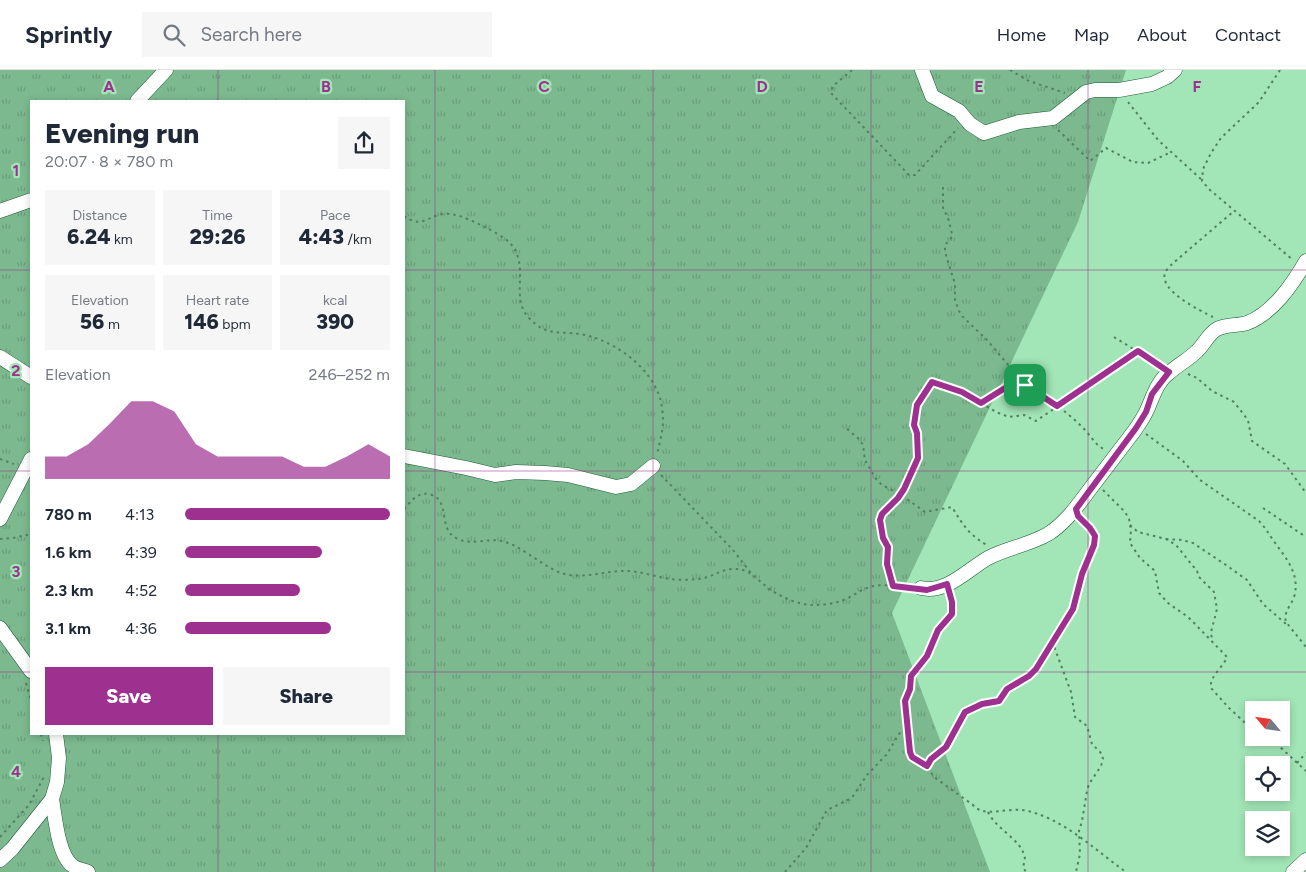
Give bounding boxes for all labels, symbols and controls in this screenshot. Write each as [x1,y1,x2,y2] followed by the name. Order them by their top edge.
[142,12,492,57] search box
[25,20,112,49] text: Sprintly
[160,21,188,49] icon: search
[200,23,302,46] text: Search here
[997,24,1046,46] text: Home
[1074,24,1109,46] text: Map
[1137,24,1187,46] text: About
[1215,24,1281,46] text: Contact
[103,77,115,96] text: A
[321,77,331,96] text: B
[538,77,550,96] text: C
[756,77,768,96] text: D
[974,77,984,96] text: E
[1193,77,1202,96] text: F
[45,116,199,150] text: Evening run
[338,117,390,169] button: share
[45,152,173,171] text: 20:07 · 8 × 780 m
[13,161,19,180] text: 1
[72,207,127,224] text: Distance
[202,207,233,224] text: Time
[320,207,350,224] text: Pace
[67,224,111,249] text: 6.24
[189,224,246,249] text: 29:26
[299,224,344,249] text: 4:43
[111,231,133,248] text: km
[344,231,372,248] text: /km
[71,292,129,309] text: Elevation
[186,292,249,309] text: Heart rate
[323,292,347,309] text: kcal
[80,309,104,334] text: 56
[184,309,219,334] text: 146
[316,309,354,334] text: 390
[104,316,120,333] text: m
[219,316,251,333] text: bpm
[11,361,21,380] text: 2
[1004,364,1046,406] pin
[45,365,111,384] text: Elevation
[309,365,390,384] text: 246–252 m
[1011,371,1039,399] icon: arrive
[45,505,92,524] text: 780 m
[125,505,154,524] text: 4:13
[45,543,91,562] text: 1.6 km
[125,543,157,562] text: 4:39
[12,562,21,581] text: 3
[45,581,94,600] text: 2.3 km
[125,581,157,600] text: 4:52
[45,619,91,638] text: 3.1 km
[125,619,157,638] text: 4:36
[45,667,213,725] button: Save
[223,667,390,725] button: Share
[1245,701,1290,746] north arrow
[1245,701,1290,856] map controls
[1245,756,1290,801] button: locate
[11,762,21,781] text: 4
[1245,811,1290,856] button: layers

